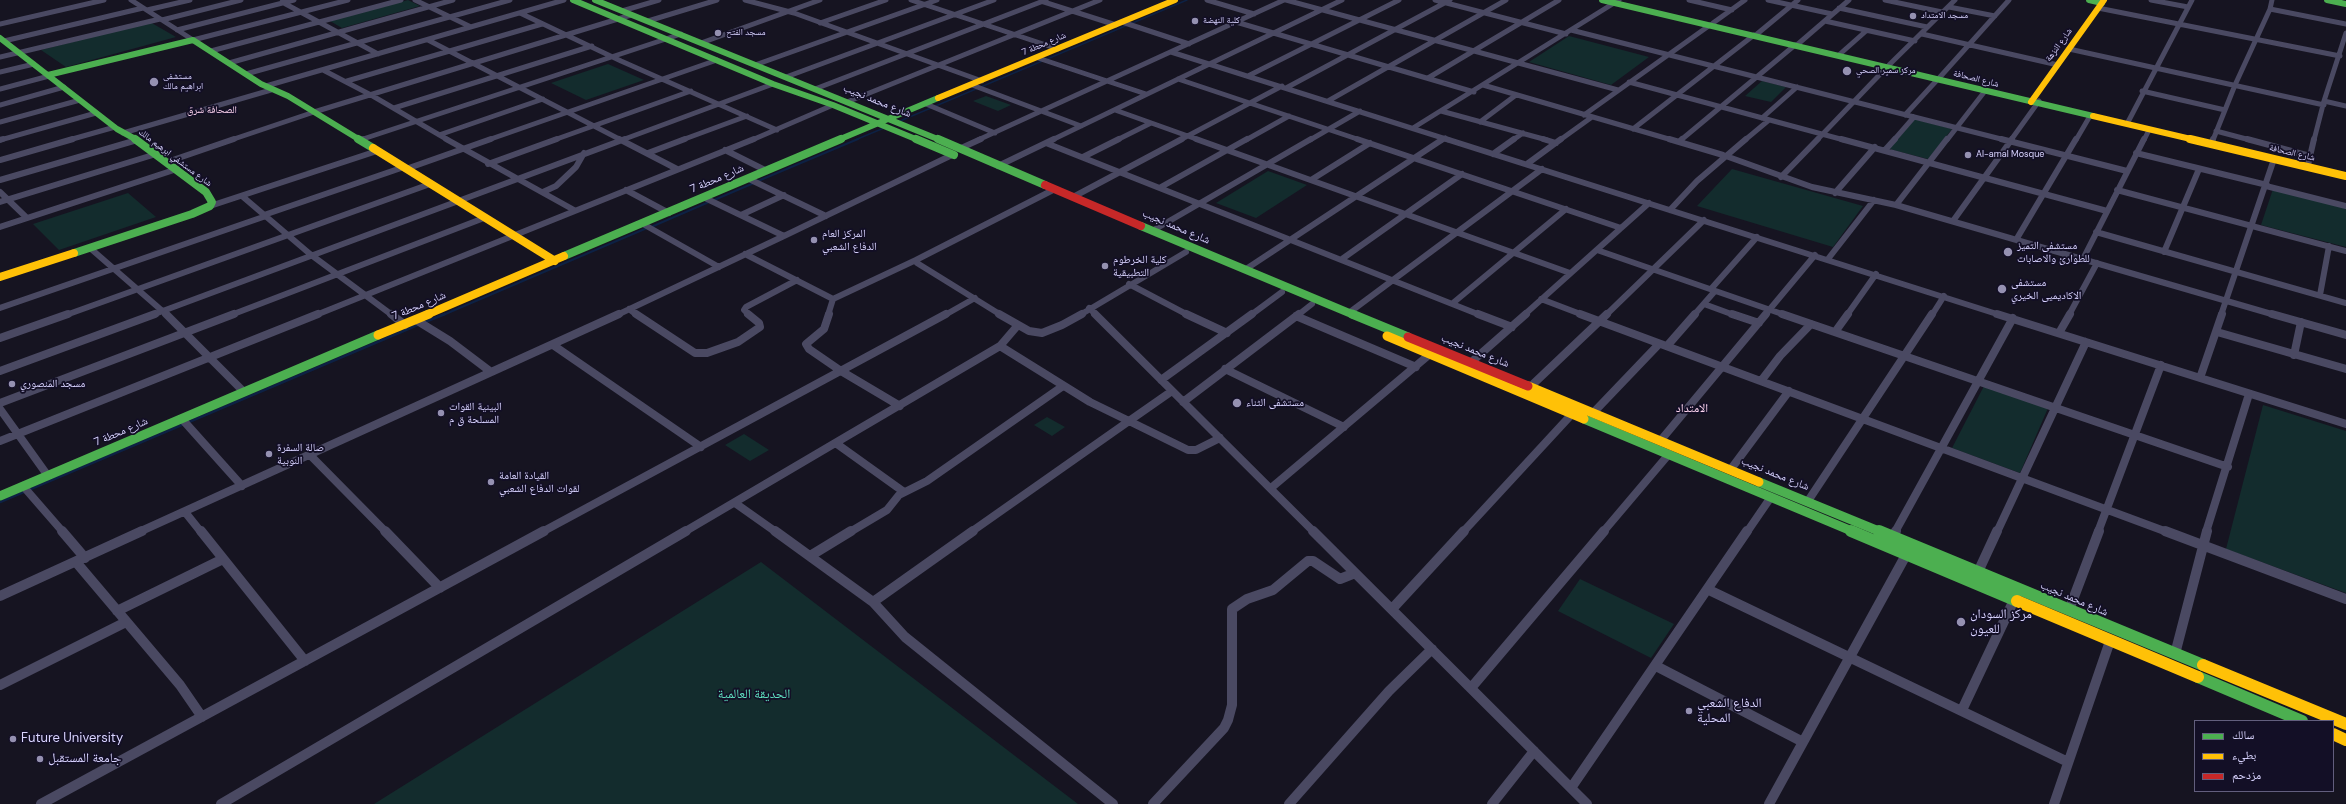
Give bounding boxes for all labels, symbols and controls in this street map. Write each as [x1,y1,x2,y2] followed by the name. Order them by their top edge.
[1908,11,1918,21] marker: مسجد الامتداد
[1921,11,1968,21] place label: مسجد الامتداد
[1190,16,1200,26] marker: كلية النهضة
[1203,16,1240,26] place label: كلية النهضة
[2043,26,2075,64] street label: شارع النزهة
[713,28,723,38] marker: مسجد الفتح
[726,28,765,38] place label: مسجد الفتح
[1020,30,1068,58] street label: شارع محطة 7
[1841,65,1853,77] marker: مركز سمير الصحي
[1856,66,1916,76] place label: مركز سمير الصحي
[1952,68,2000,90] street label: شارع الصحافة
[163,72,203,93] place label: مستشفى ابراهيم مالك
[148,76,160,88] marker: مستشفى ابراهيم مالك
[841,81,913,121] street label: شارع محمد نجيب
[187,104,237,116] district label: الصحافة شرق
[136,127,214,189] street label: شارع مستشفي ابرهيم مالك
[2268,142,2316,164] street label: شارع الصحافة
[1963,150,1973,160] marker: Al-amal Mosque
[1976,150,2044,160] place label: Al-amal Mosque
[688,162,746,196] street label: شارع محطة 7
[1140,207,1212,247] street label: شارع محمد نجيب
[822,227,877,253] place label: المركز العام الدفاع الشعبي
[809,235,819,245] marker: المركز العام الدفاع الشعبي
[2017,239,2090,265] place label: مستشفى التميز للطوارئ والاصابات
[2002,246,2014,258] marker: مستشفى التميز للطوارئ والاصابات
[1113,253,1167,279] place label: كلية الخرطوم التطبيقية
[1100,261,1110,271] marker: كلية الخرطوم التطبيقية
[2011,276,2081,302] place label: مستشفى الاكاديميى الخيري
[1996,283,2008,295] marker: مستشفى الاكاديميى الخيري
[390,289,448,323] street label: شارع محطة 7
[1439,331,1511,371] street label: شارع محمد نجيب
[20,377,85,391] place label: مسجد المنصوري
[7,379,17,389] marker: مسجد المنصوري
[1246,396,1304,410] place label: مستشفى الثناء
[1231,397,1243,409] marker: مستشفى الثناء
[449,400,502,426] place label: البينية القوات المسلحة ق م
[1676,402,1708,416] district label: الامتداد
[436,408,446,418] marker: البينية القوات المسلحة ق م
[92,415,150,449] street label: شارع محطة 7
[277,441,324,467] place label: صالة السفرة النوبية
[264,449,274,459] marker: صالة السفرة النوبية
[1739,454,1811,494] street label: شارع محمد نجيب
[499,469,579,495] place label: القيادة العامة لقوات الدفاع الشعبي
[486,477,496,487] marker: القيادة العامة لقوات الدفاع الشعبي
[2038,579,2110,619] street label: شارع محمد نجيب
[1970,607,2032,638] place label: مركز السودان للعيون
[1955,616,1967,628] marker: مركز السودان للعيون
[718,687,790,703] park label: الحديقة العالمية
[1697,696,1762,727] place label: الدفاع الشعبي المحلية
[1684,706,1694,716] marker: الدفاع الشعبي المحلية
[2194,720,2334,792] legend
[2232,727,2254,743] text: سالك
[21,731,123,747] place label: Future University
[8,734,18,744] marker: Future University
[2232,747,2256,763] text: بطيء
[48,751,121,767] place label: جامعة المستقبل
[35,754,45,764] marker: جامعة المستقبل
[2232,767,2261,783] text: مزدحم

